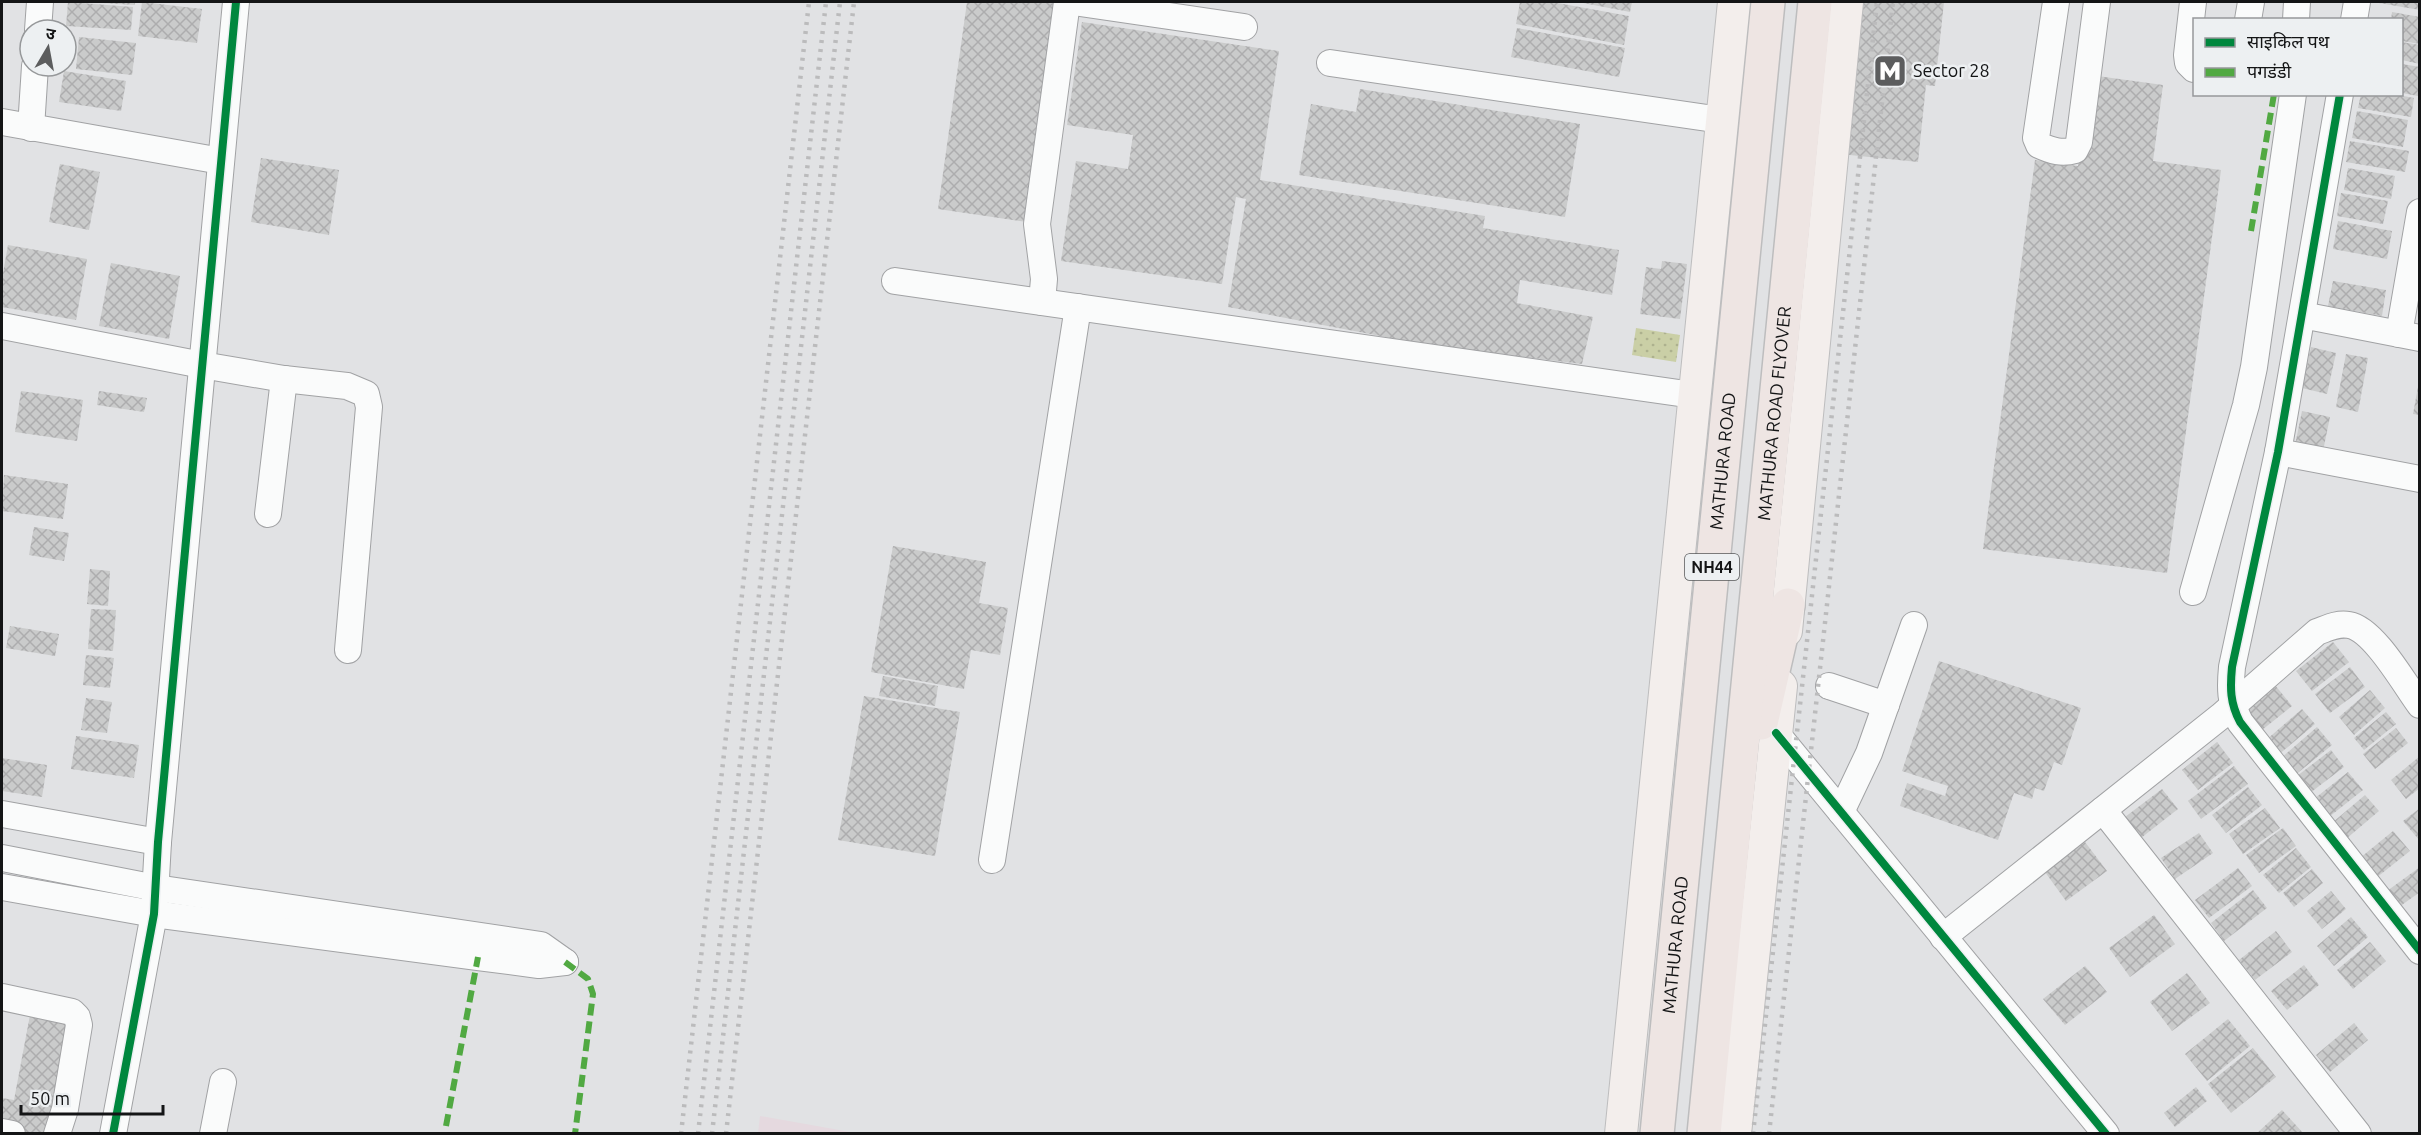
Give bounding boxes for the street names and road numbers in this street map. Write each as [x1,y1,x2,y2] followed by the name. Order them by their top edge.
[1753,305,1794,522] street label: MATHURA ROAD FLYOVER
[1705,391,1739,531] street label: MATHURA ROAD
[1685,554,1739,580] road number: NH44
[1658,875,1691,1015] street label: MATHURA ROAD

